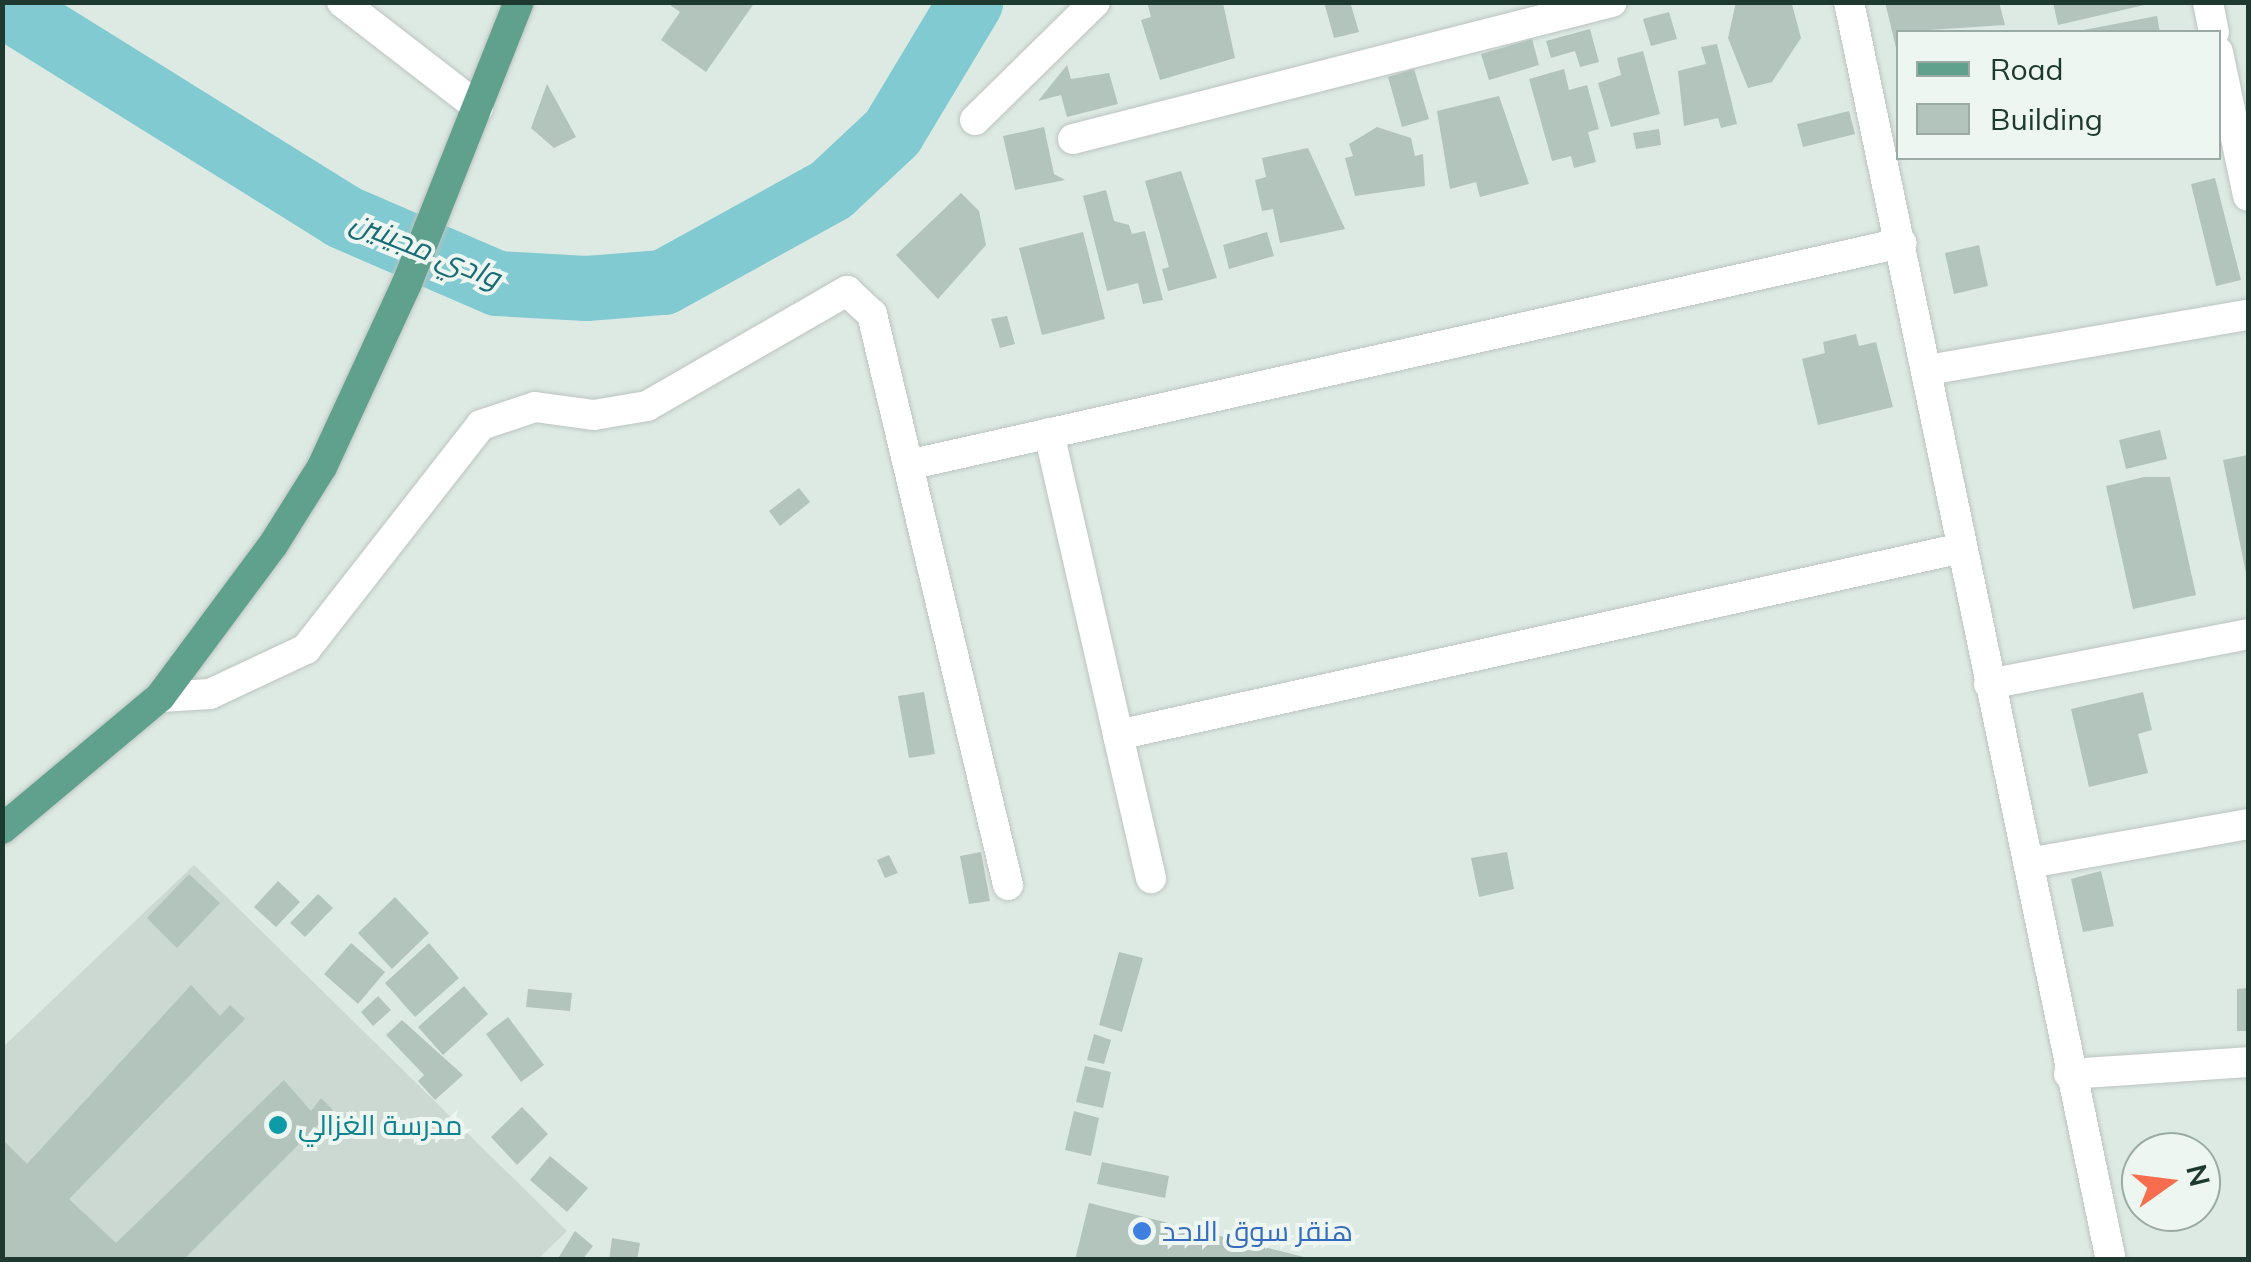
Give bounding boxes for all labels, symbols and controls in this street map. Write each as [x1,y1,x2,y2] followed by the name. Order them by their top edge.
[1896,30,2221,160] legend
[1990,50,2064,88] text: Road
[1990,100,2103,138] text: Building
[346,203,506,295] water label: وادي مجينين
[298,1108,462,1142] place label: مدرسة الغزالي
[267,1114,289,1136] marker: مدرسة الغزالي
[2121,1132,2221,1232] north arrow
[2179,1161,2218,1190] text: N
[1162,1214,1353,1248] place label: هنقر سوق الاحد
[1131,1220,1153,1242] marker: هنقر سوق الاحد

